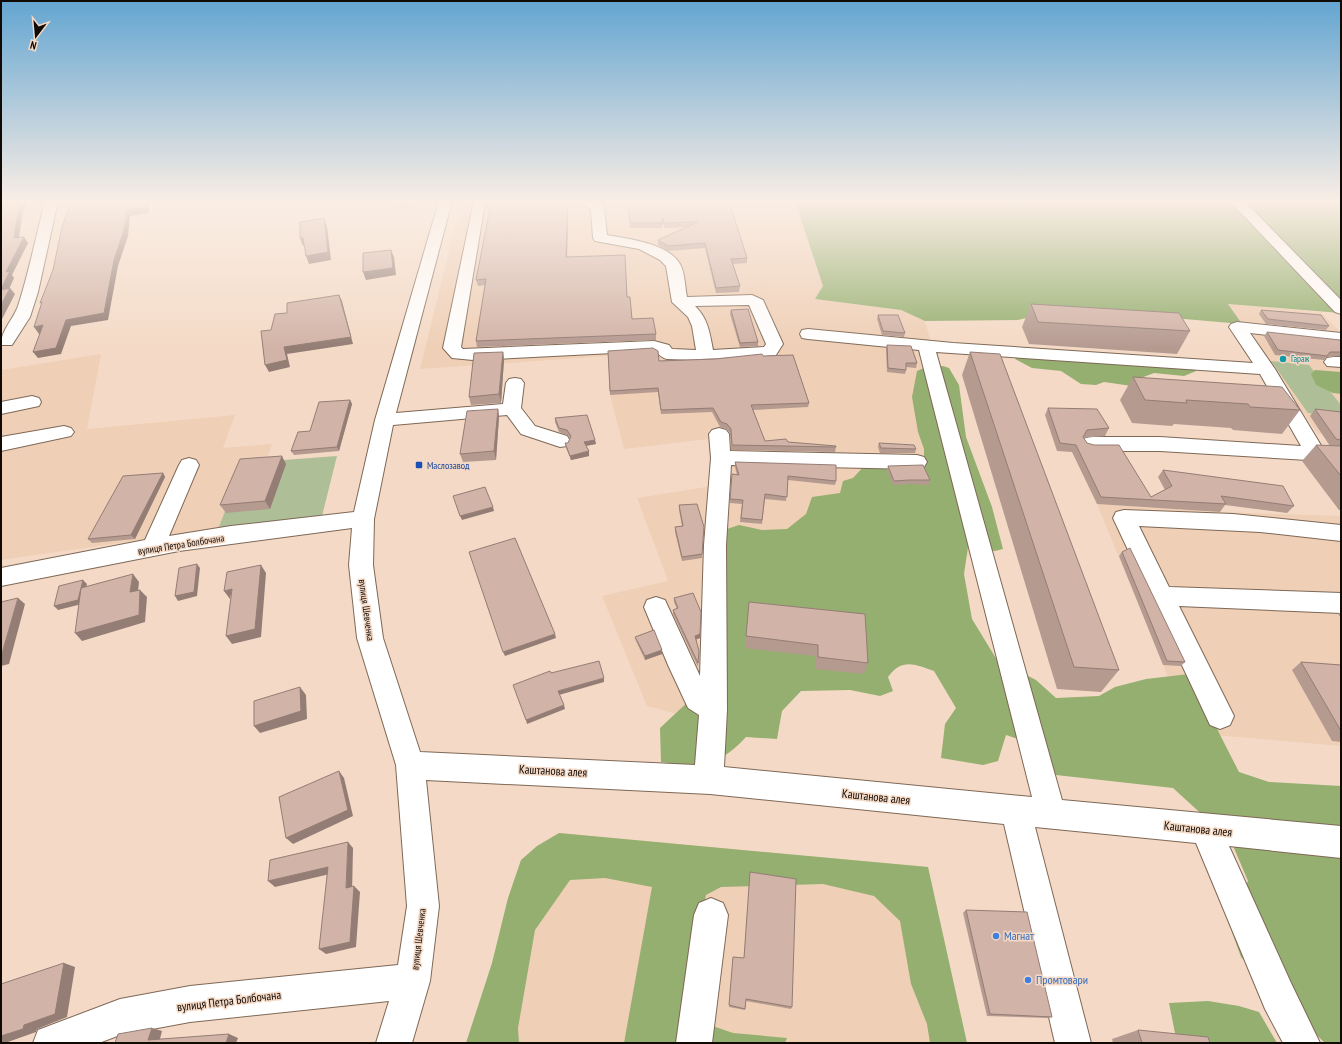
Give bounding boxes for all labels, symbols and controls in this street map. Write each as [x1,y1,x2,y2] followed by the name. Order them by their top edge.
[16,16,56,56] north arrow
[28,38,38,53] text: N
[1291,353,1310,364] place label: Гараж
[1278,354,1288,364] marker: Гараж
[427,459,470,472] place label: Маслозавод
[414,460,424,470] marker: Маслозавод
[137,531,225,558] street label: вулиця Петра Болбочана
[356,578,377,642] street label: вулиця Шевченка
[519,761,588,780] street label: Каштанова алея
[841,785,911,808] street label: Каштанова алея
[1163,817,1233,840] street label: Каштанова алея
[408,908,429,971] street label: вулиця Шевченка
[1004,928,1034,943] place label: Магнат
[991,931,1001,941] marker: Магнат
[1036,972,1088,987] place label: Промтовари
[1023,975,1033,985] marker: Промтовари
[176,987,282,1014] street label: вулиця Петра Болбочана

